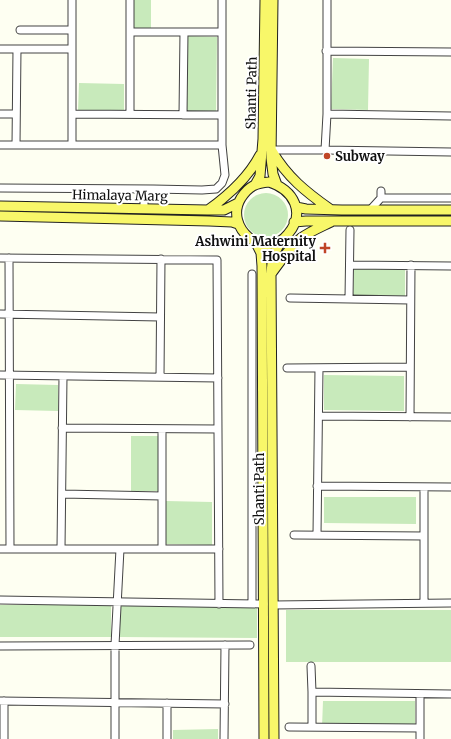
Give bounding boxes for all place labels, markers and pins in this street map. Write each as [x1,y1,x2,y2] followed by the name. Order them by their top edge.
[335,148,385,165] place label: Subway
[322,151,332,161] marker: Subway
[194,233,316,265] place label: Ashwini Maternity Hospital
[319,242,331,254] marker: Ashwini Maternity Hospital

